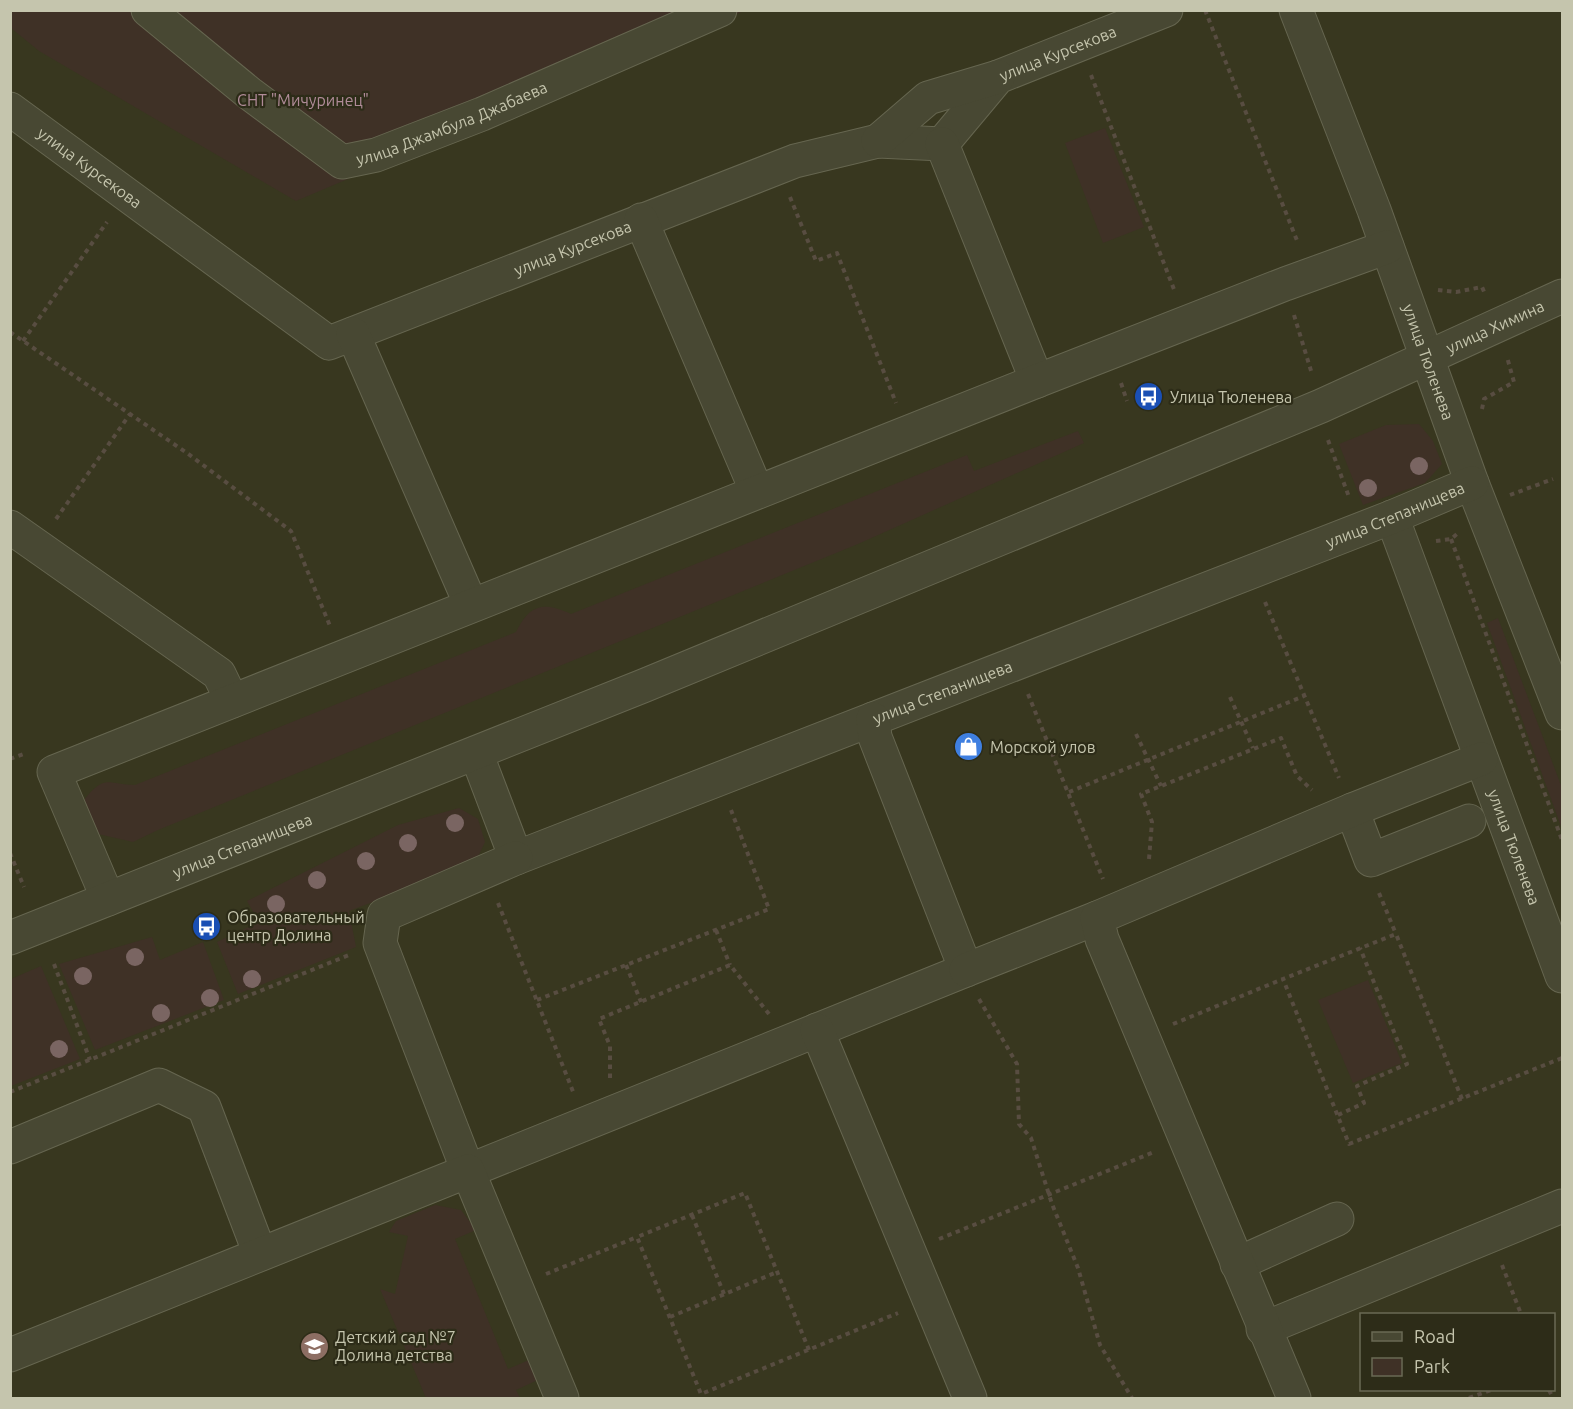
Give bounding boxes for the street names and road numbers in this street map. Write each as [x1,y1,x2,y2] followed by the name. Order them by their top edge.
[997,22,1119,85] street label: улица Курсекова
[354,78,550,168] street label: улица Джамбула Джабаева
[34,123,145,212] street label: улица Курсекова
[511,217,634,279] street label: улица Курсекова
[1443,297,1547,357] street label: улица Химина
[1399,302,1458,422] street label: улица Тюленева
[1323,478,1467,551] street label: улица Степанищева
[870,657,1015,727] street label: улица Степанищева
[1485,787,1544,907] street label: улица Тюленева
[170,810,314,881] street label: улица Степанищева

